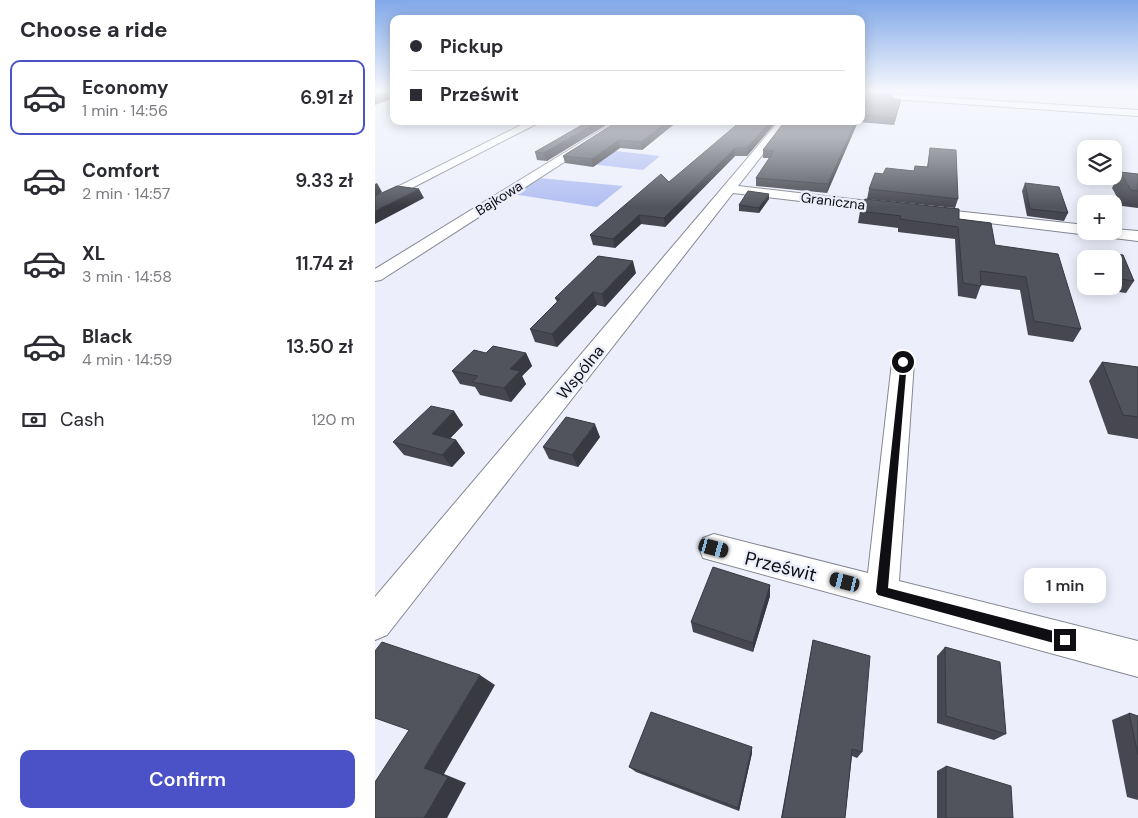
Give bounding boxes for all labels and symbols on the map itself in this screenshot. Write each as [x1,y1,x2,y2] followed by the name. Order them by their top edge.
[472,177,526,219] street label: Bajkowa
[800,188,866,214] street label: Graniczna
[552,341,609,404] street label: Wspólna
[892,351,914,373] route start
[697,537,730,559] car
[742,545,819,587] street label: Prześwit
[1024,568,1106,602] callout: 1 min
[828,571,861,593] car
[1054,629,1076,651] route end

